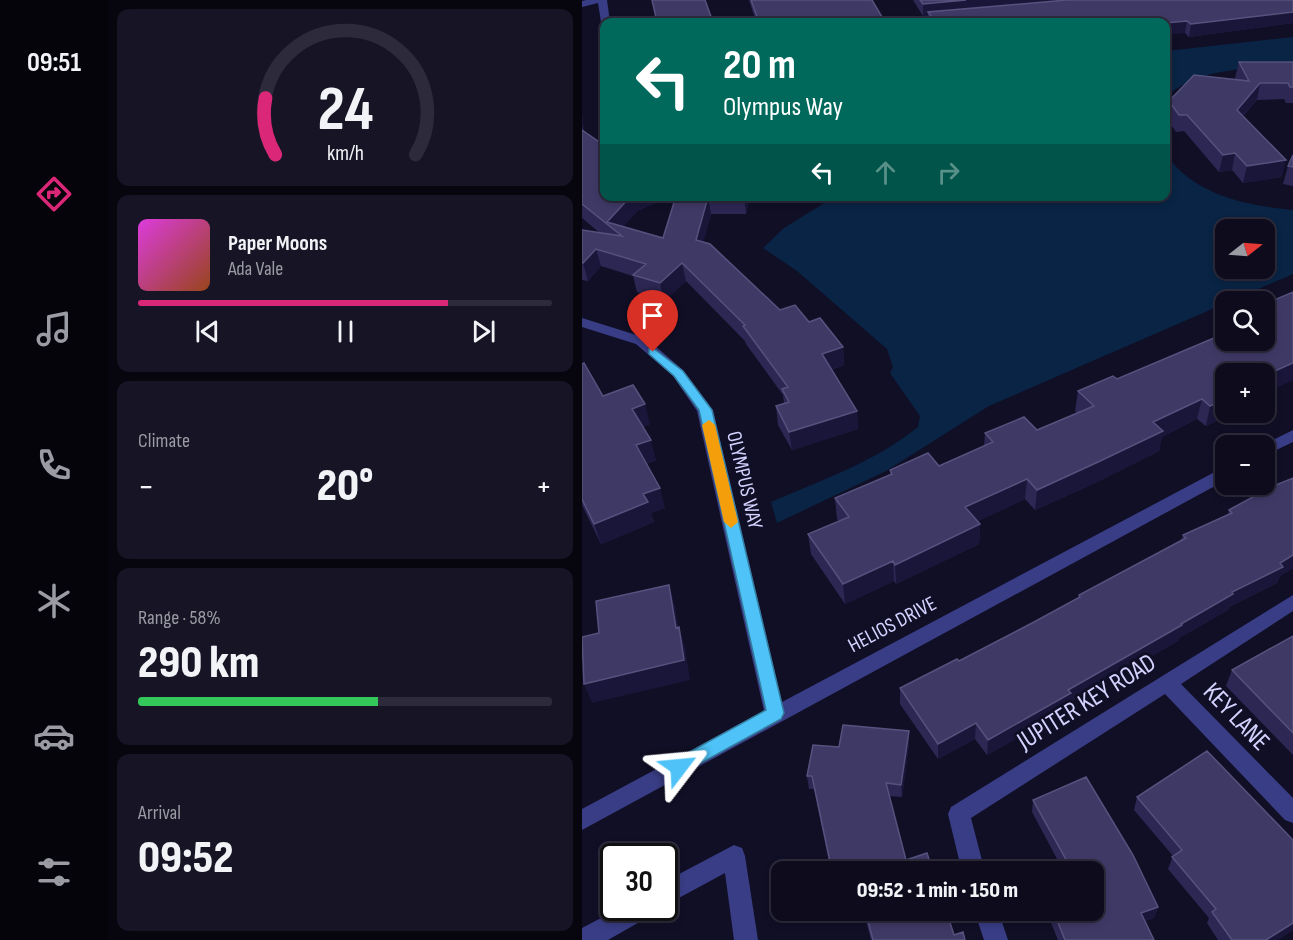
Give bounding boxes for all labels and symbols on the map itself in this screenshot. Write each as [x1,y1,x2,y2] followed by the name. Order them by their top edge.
[1215,219,1275,279] north arrow
[627,290,678,352] pin
[721,429,768,532] street label: OLYMPUS WAY
[844,591,941,658] street label: HELIOS DRIVE
[1011,647,1162,758] street label: JUPITER KEY ROAD
[1196,677,1276,757] street label: KEY LANE
[647,735,711,799] position arrow
[600,843,678,921] speed limit sign: 30

